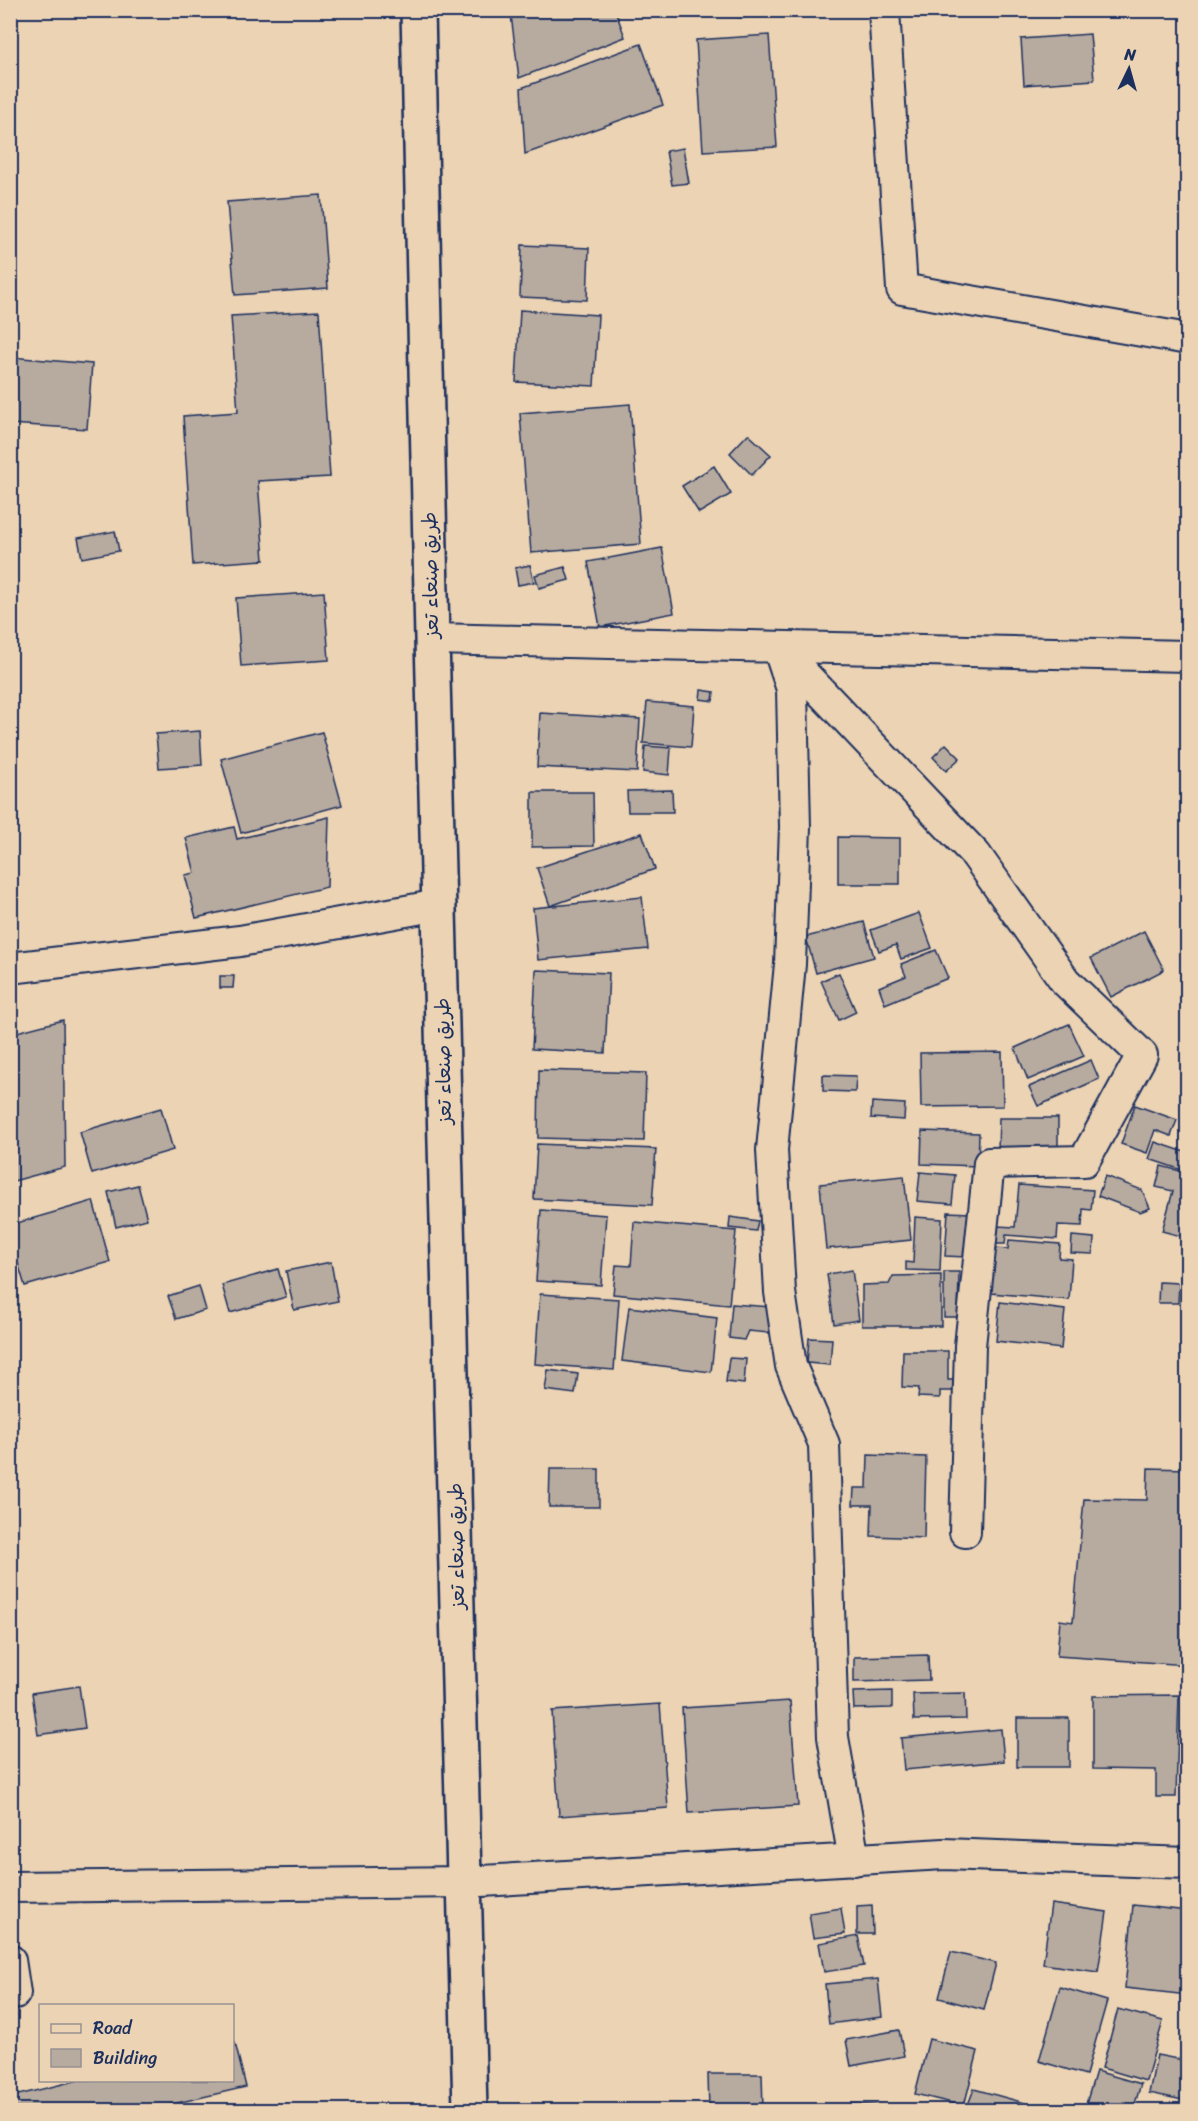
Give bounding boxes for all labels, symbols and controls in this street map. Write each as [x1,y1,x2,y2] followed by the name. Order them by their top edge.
[1099,39,1159,99] north arrow
[1122,40,1138,70] text: N
[412,511,449,641] street label: طريق صنعاء تعز
[425,997,462,1127] street label: طريق صنعاء تعز
[438,1482,475,1612] street label: طريق صنعاء تعز
[39,2004,234,2082] legend
[93,2012,133,2044] text: Road
[93,2042,157,2074] text: Building

